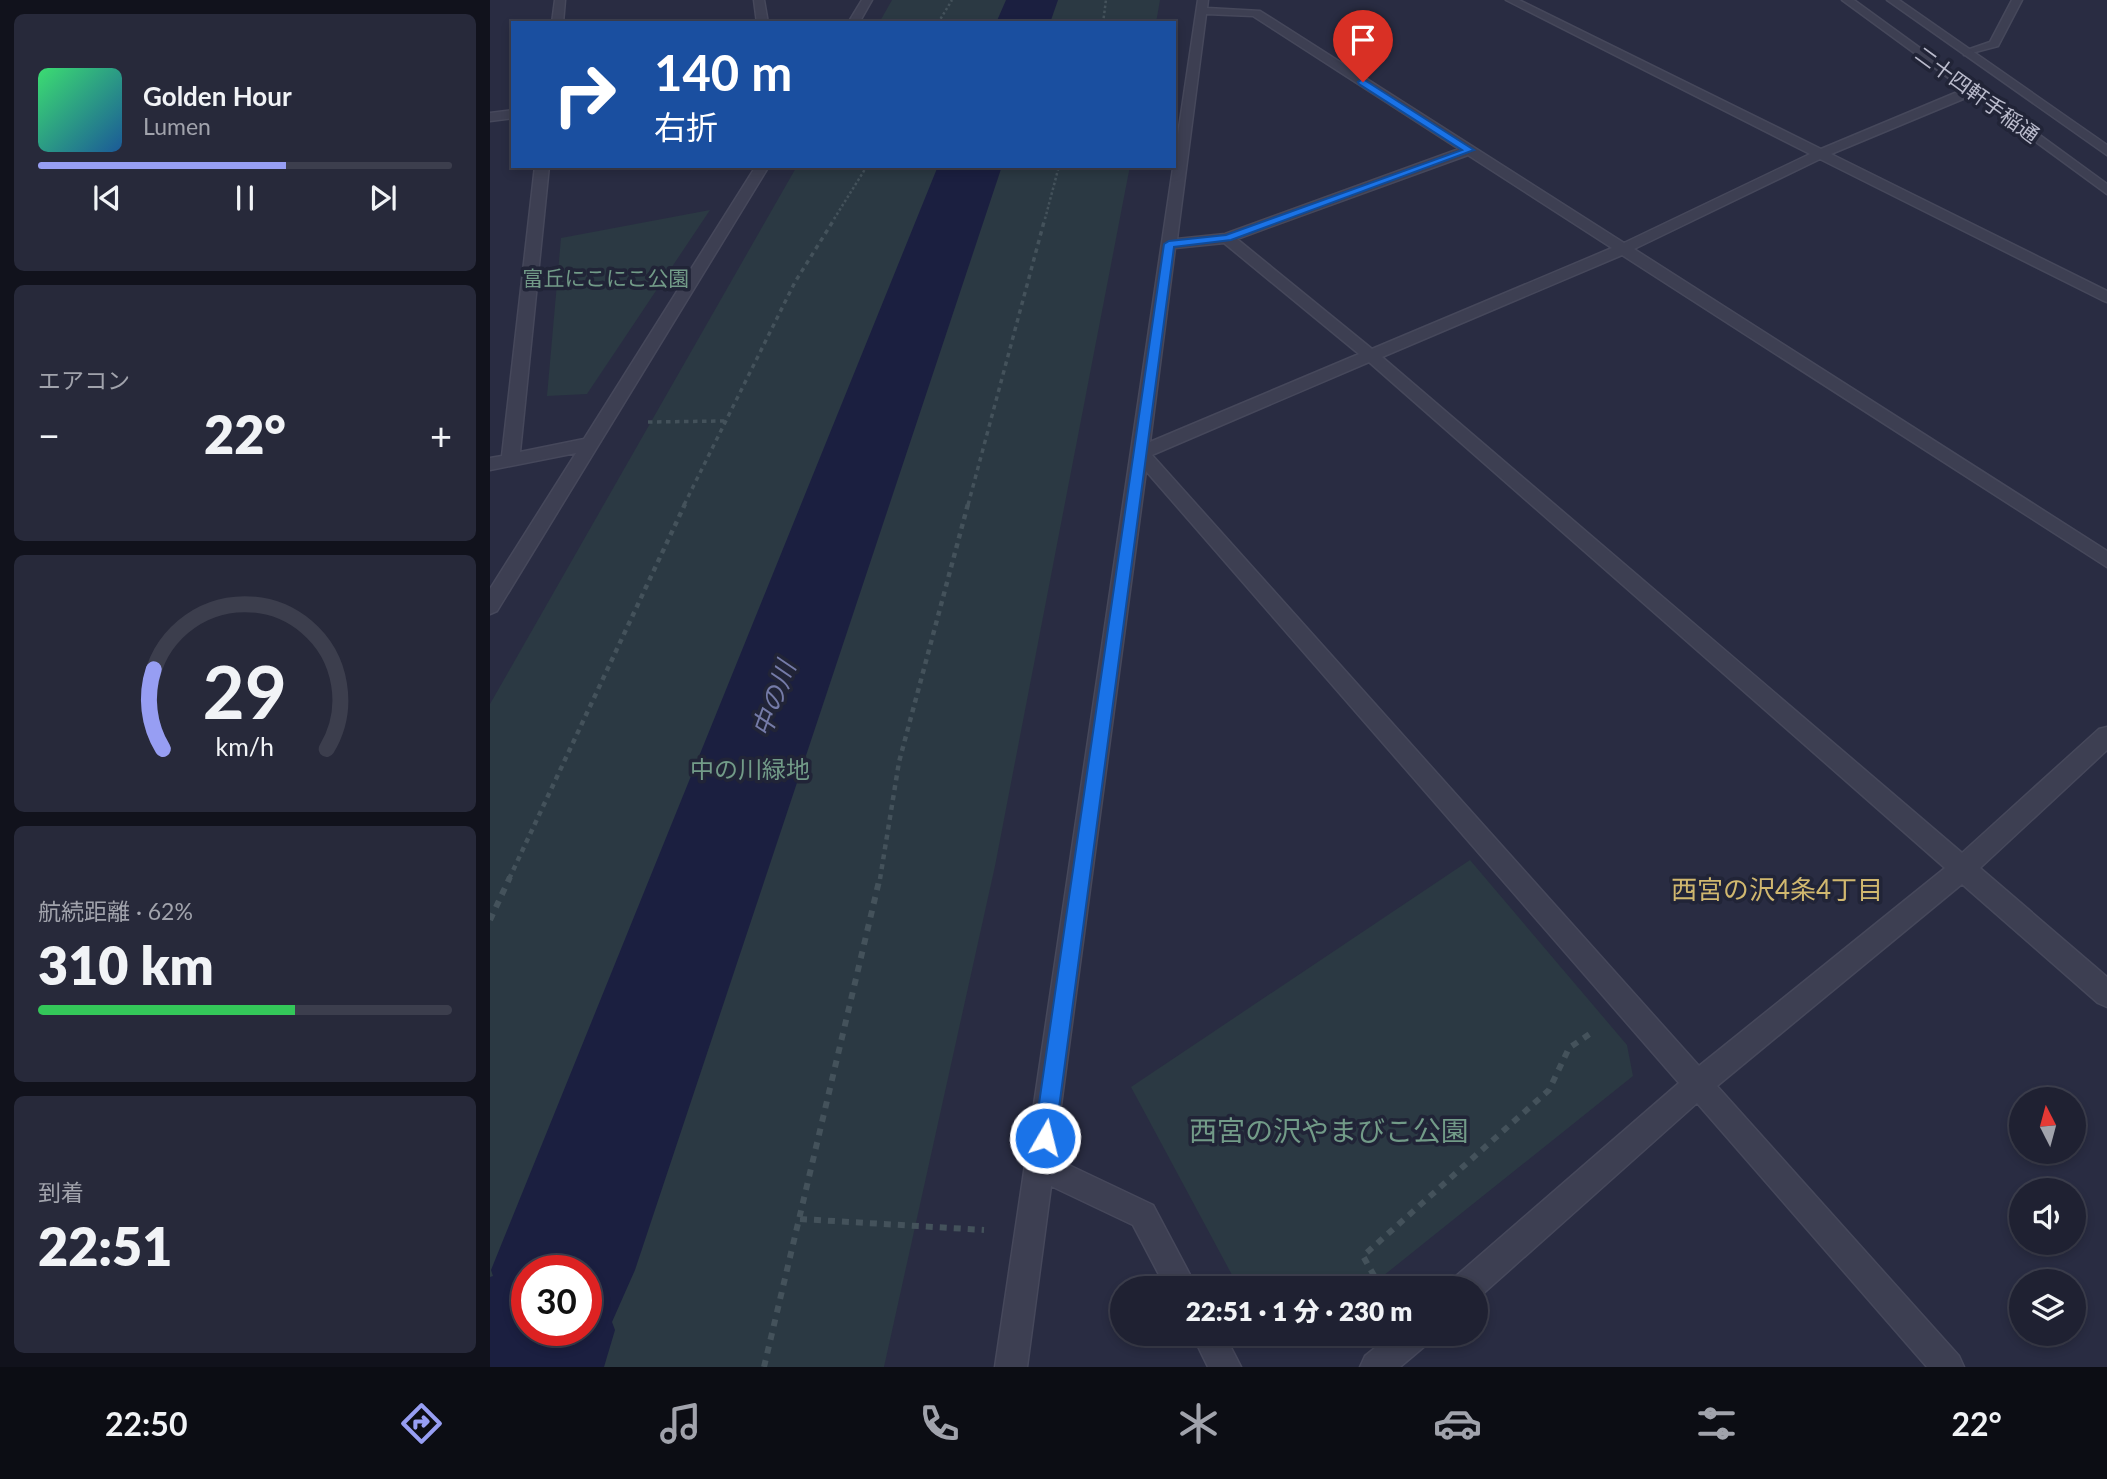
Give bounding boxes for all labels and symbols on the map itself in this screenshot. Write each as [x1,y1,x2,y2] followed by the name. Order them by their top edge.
[1333,10,1393,82] pin
[1911,40,2045,147] street label: 二十四軒手稲通
[522,265,690,290] park label: 富丘にこにこ公園
[745,654,802,741] water label: 中の川
[690,754,810,783] park label: 中の川緑地
[1671,873,1883,905] district label: 西宮の沢4条4丁目
[2009,1087,2086,1164] north arrow
[1008,1101,1082,1175] position arrow
[1189,1113,1469,1147] park label: 西宮の沢やまびこ公園
[511,1255,602,1346] speed limit sign: 30

